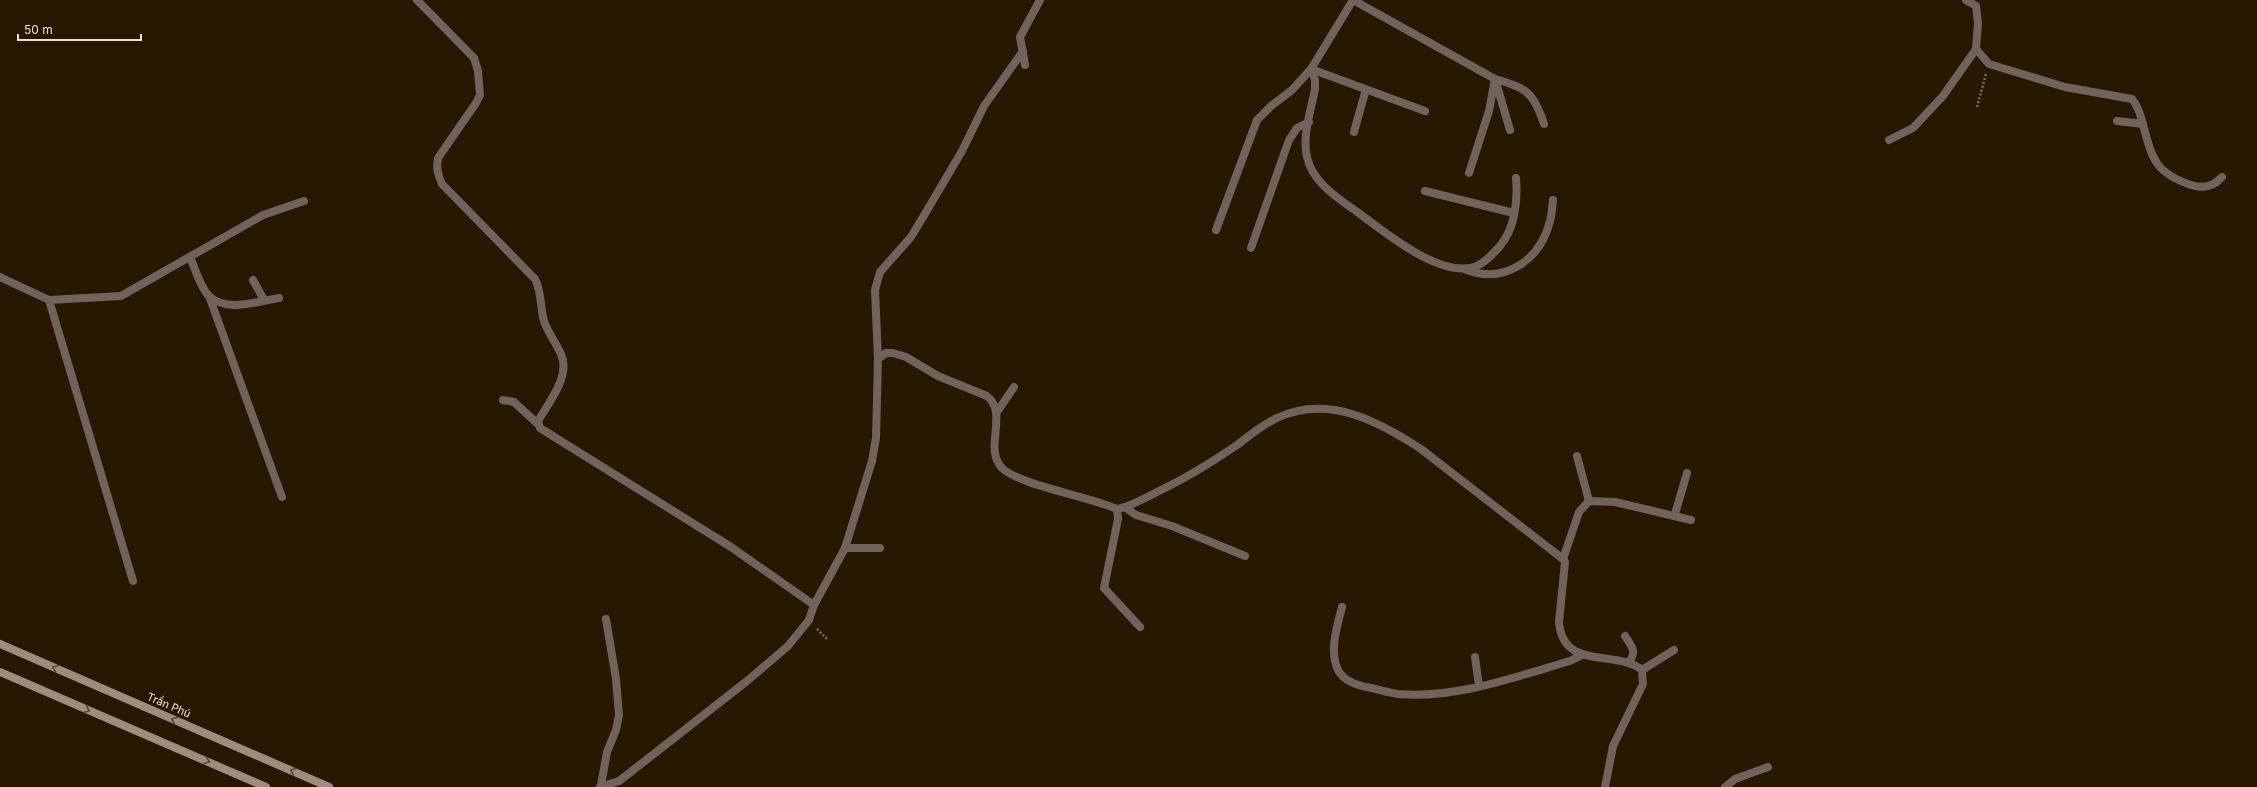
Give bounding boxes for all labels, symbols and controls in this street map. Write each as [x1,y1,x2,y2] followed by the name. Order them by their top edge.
[18,16,141,42] scale bar
[24,22,53,37] text: 50 m
[51,665,59,673] one-way arrow
[145,689,193,721] street label: Trần Phú
[84,705,91,713] one-way arrow
[171,716,178,724] one-way arrow
[202,756,210,764] one-way arrow
[290,768,297,776] one-way arrow

